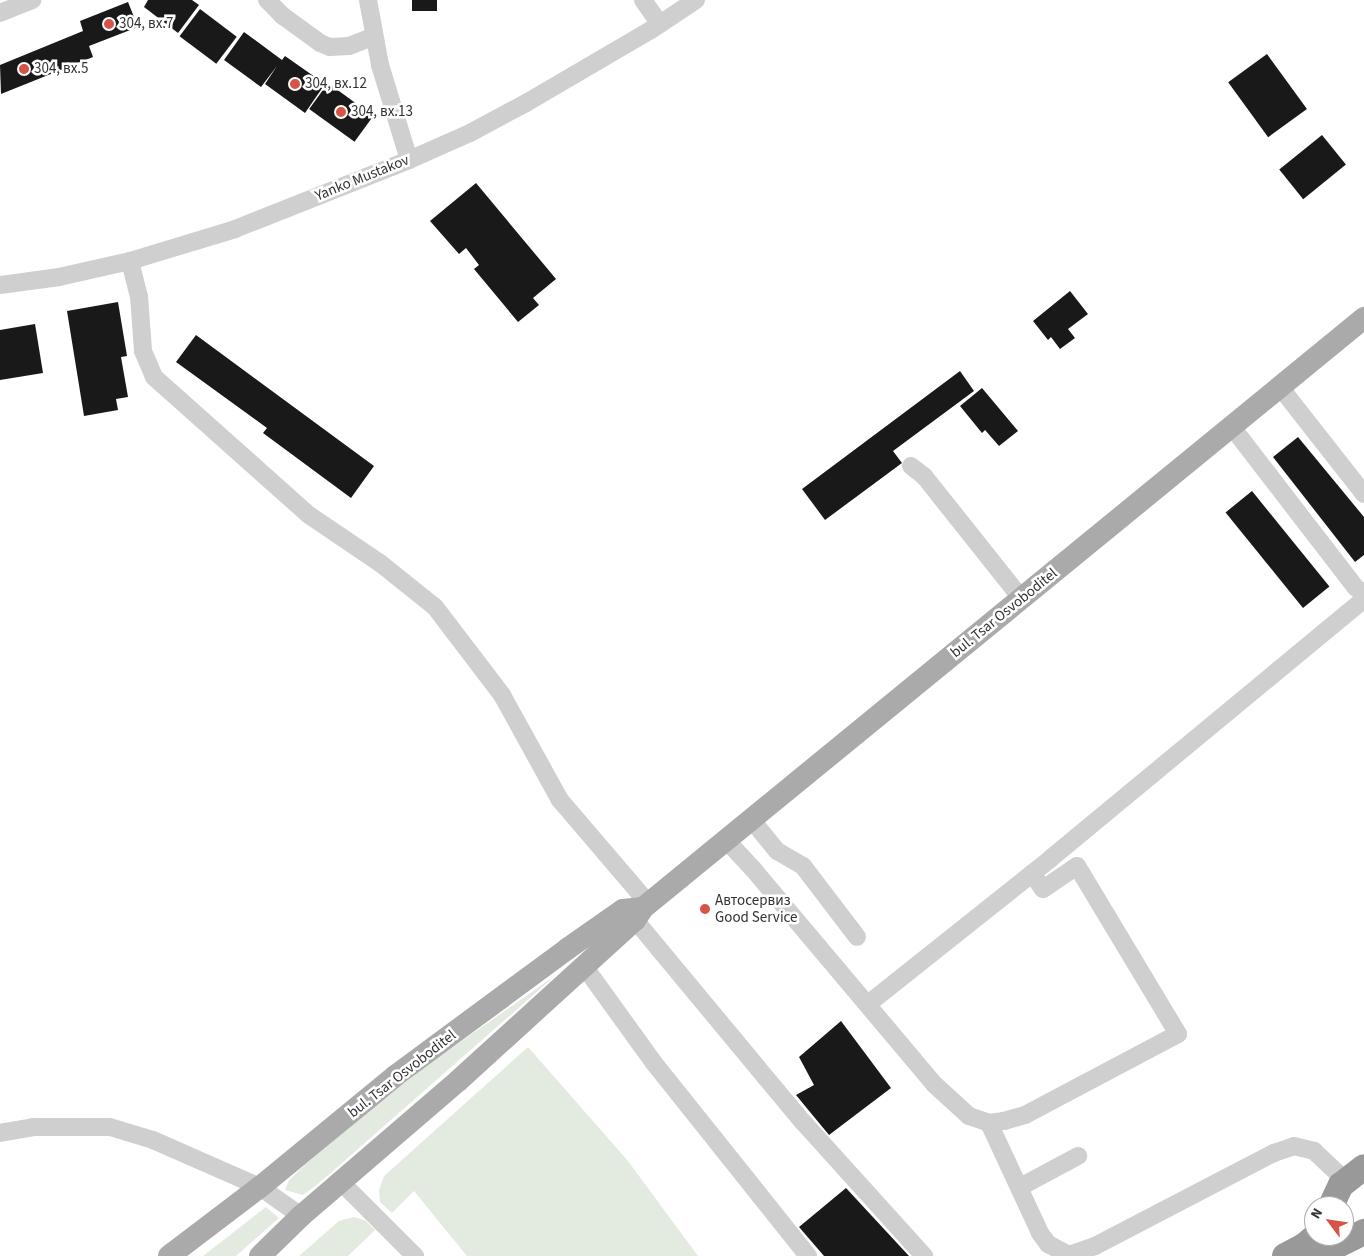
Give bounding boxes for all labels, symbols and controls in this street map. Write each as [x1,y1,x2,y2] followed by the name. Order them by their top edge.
[119,15,173,33] place label: 304, вх.7
[103,18,115,30] marker: 304, вх.7
[34,60,88,78] place label: 304, вх.5
[18,63,30,75] marker: 304, вх.5
[305,75,367,93] place label: 304, вх.12
[289,78,301,90] marker: 304, вх.12
[351,103,413,121] place label: 304, вх.13
[335,106,347,118] marker: 304, вх.13
[312,151,412,205] street label: Yanko Mustakov
[947,564,1061,662] street label: bul. Tsar Osvoboditel
[715,891,798,926] place label: Автосервиз Good Service
[699,903,711,915] marker: Автосервиз Good Service
[344,1026,460,1122] street label: bul. Tsar Osvoboditel
[1304,1196,1354,1246] north arrow
[1306,1205,1328,1223] text: N

